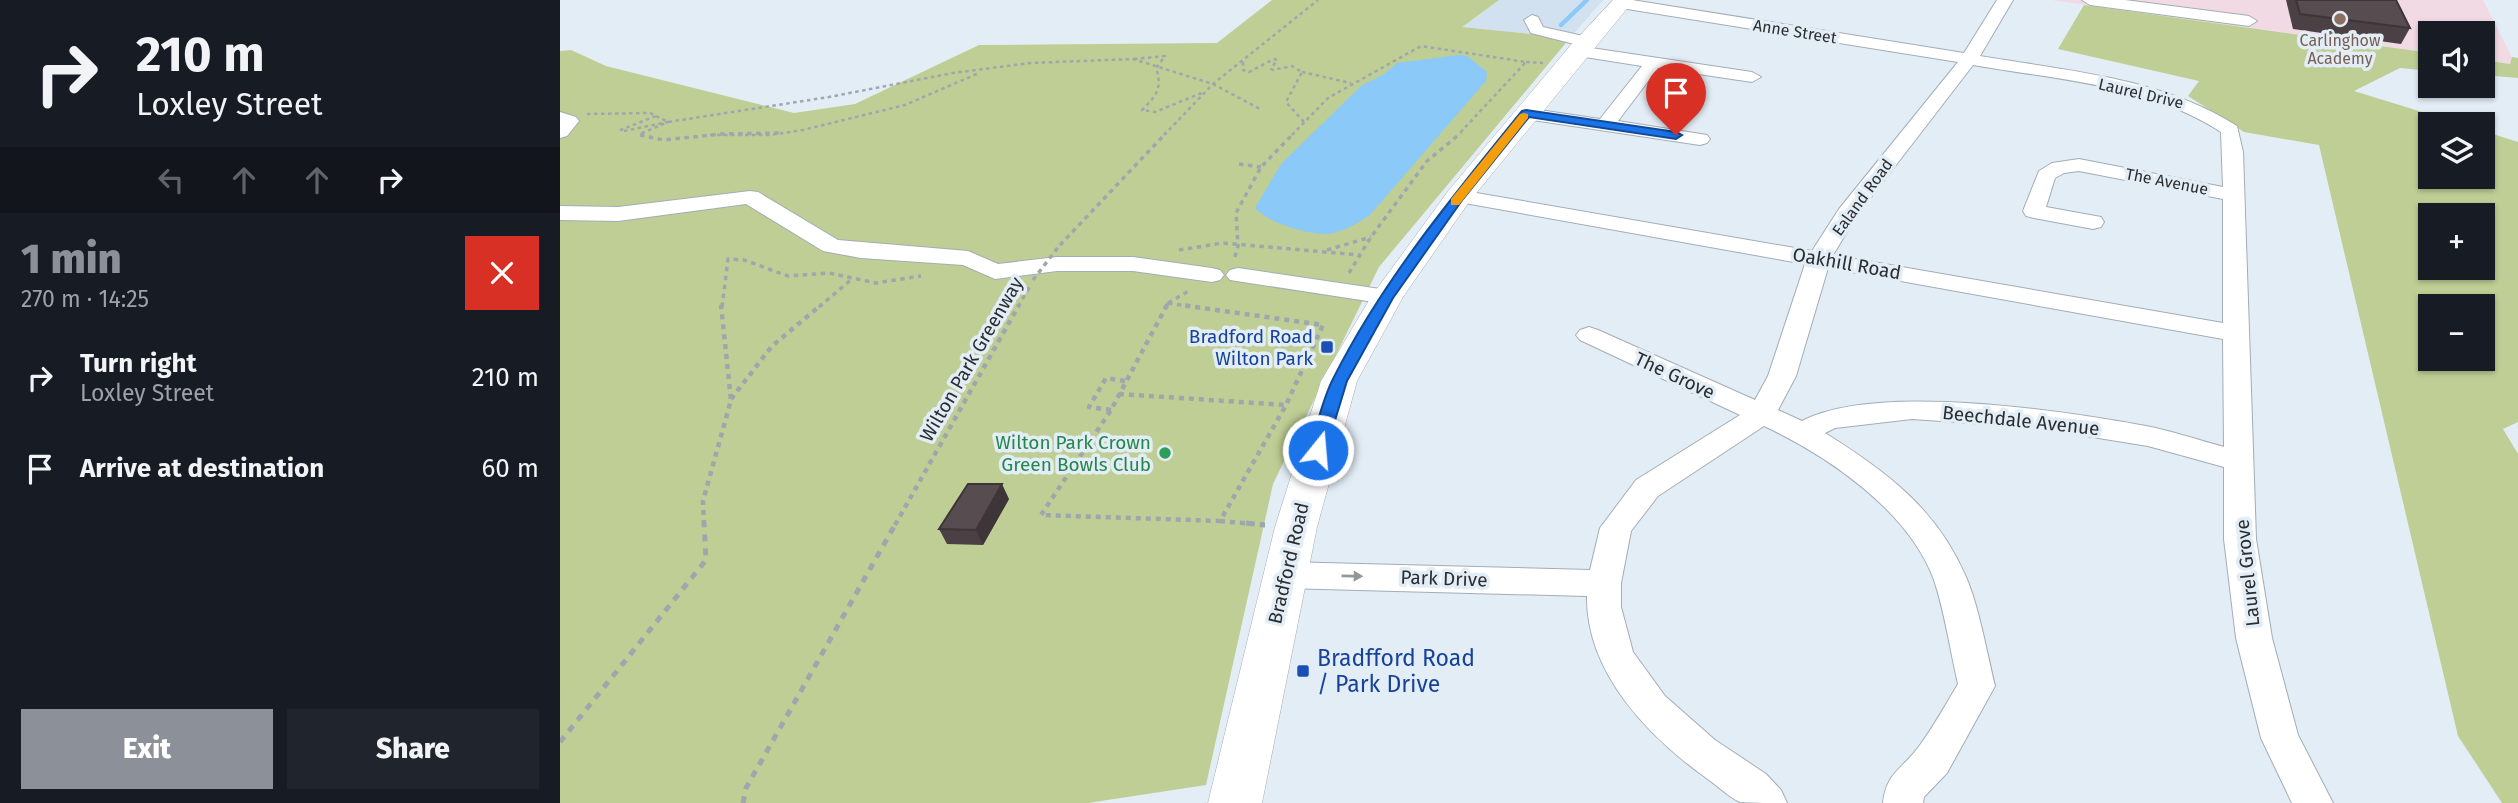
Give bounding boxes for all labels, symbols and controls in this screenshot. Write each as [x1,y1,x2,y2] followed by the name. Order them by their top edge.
[2332,11,2348,27] marker: Carlinghow Academy
[1752,16,1838,48] street label: Anne Street
[2418,21,2495,371] map controls
[2418,21,2495,98] button: sound
[136,25,265,84] text: 210 m
[21,28,112,119] icon: right
[2300,31,2381,68] place label: Carlinghow Academy
[1646,63,1706,135] pin
[1657,74,1695,112] icon: arrive
[2097,74,2185,112] street label: Laurel Drive
[136,85,323,123] text: Loxley Street
[2418,112,2495,189] button: layers
[1828,155,1897,239] street label: Ealand Road
[152,161,190,199] icon: left
[225,161,263,199] icon: ahead
[298,161,336,199] icon: ahead
[371,161,409,199] icon: right
[2124,164,2210,199] street label: The Avenue
[2418,203,2495,280] button: +
[21,234,122,284] text: 1 min
[465,236,539,310] button: close
[1791,243,1903,284] street label: Oakhill Road
[915,272,1028,446] street label: Wilton Park Greenway
[21,285,149,313] text: 270 m · 14:25
[2418,294,2495,371] button: −
[1189,325,1313,370] place label: Bradford Road Wilton Park
[1319,339,1335,355] marker: Bradford Road Wilton Park
[1631,347,1719,404] street label: The Grove
[80,348,197,379] text: Turn right
[21,359,59,397] icon: right
[472,362,539,393] text: 210 m
[80,379,214,407] text: Loxley Street
[1941,401,2101,440] street label: Beechdale Avenue
[1281,413,1355,487] position arrow
[995,431,1151,476] place label: Wilton Park Crown Green Bowls Club
[1157,445,1173,461] marker: Wilton Park Crown Green Bowls Club
[21,450,59,488] icon: arrive
[80,453,324,484] text: Arrive at destination
[481,453,539,484] text: 60 m
[1263,500,1314,626] street label: Bradford Road
[2230,518,2265,628] street label: Laurel Grove
[1400,565,1488,592] street label: Park Drive
[1342,570,1364,582] one-way arrow
[1317,644,1475,698] place label: Bradfford Road / Park Drive
[1295,663,1311,679] marker: Bradfford Road / Park Drive
[21,709,273,789] button: Exit
[287,709,539,789] button: Share

